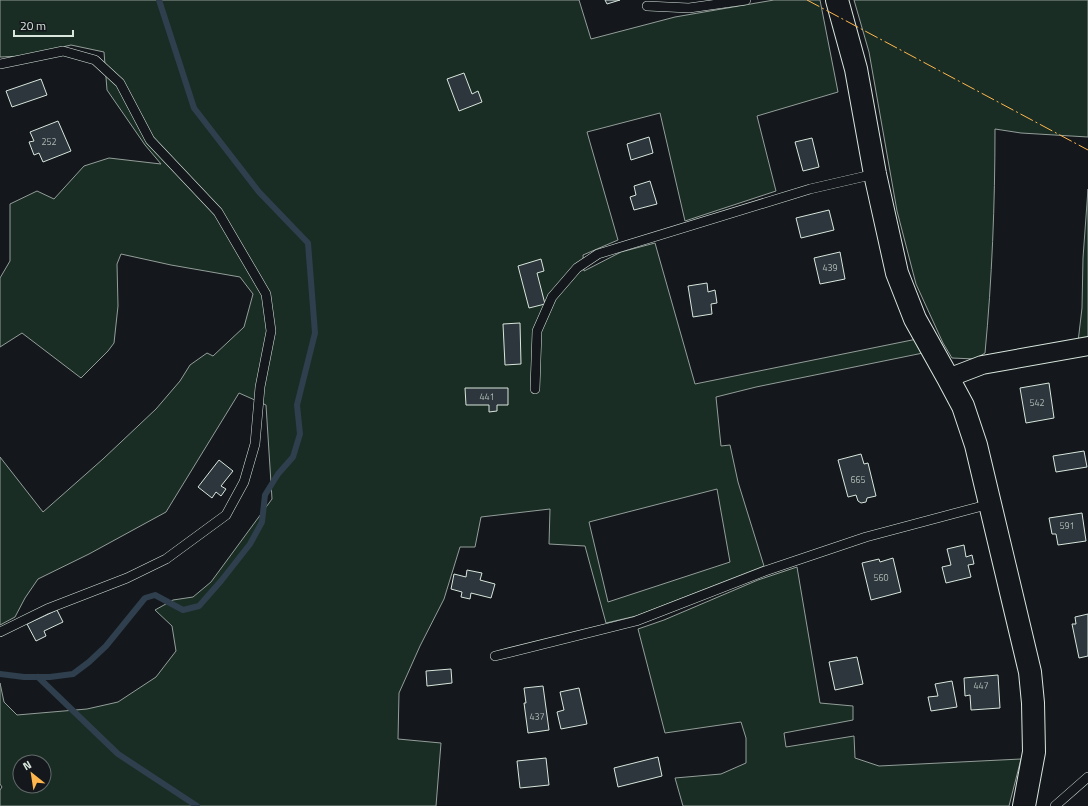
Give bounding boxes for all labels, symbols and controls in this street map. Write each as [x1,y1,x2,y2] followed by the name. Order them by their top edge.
[14,12,73,38] scale bar
[20,16,46,35] text: 20 m
[41,135,57,148] house number: 252
[822,261,838,274] house number: 439
[479,390,495,403] house number: 441
[1029,396,1045,409] house number: 542
[850,473,866,486] house number: 665
[1059,519,1075,532] house number: 591
[873,571,889,584] house number: 560
[973,679,989,692] house number: 447
[529,710,545,723] house number: 437
[12,754,52,794] north arrow
[20,757,34,774] text: N

